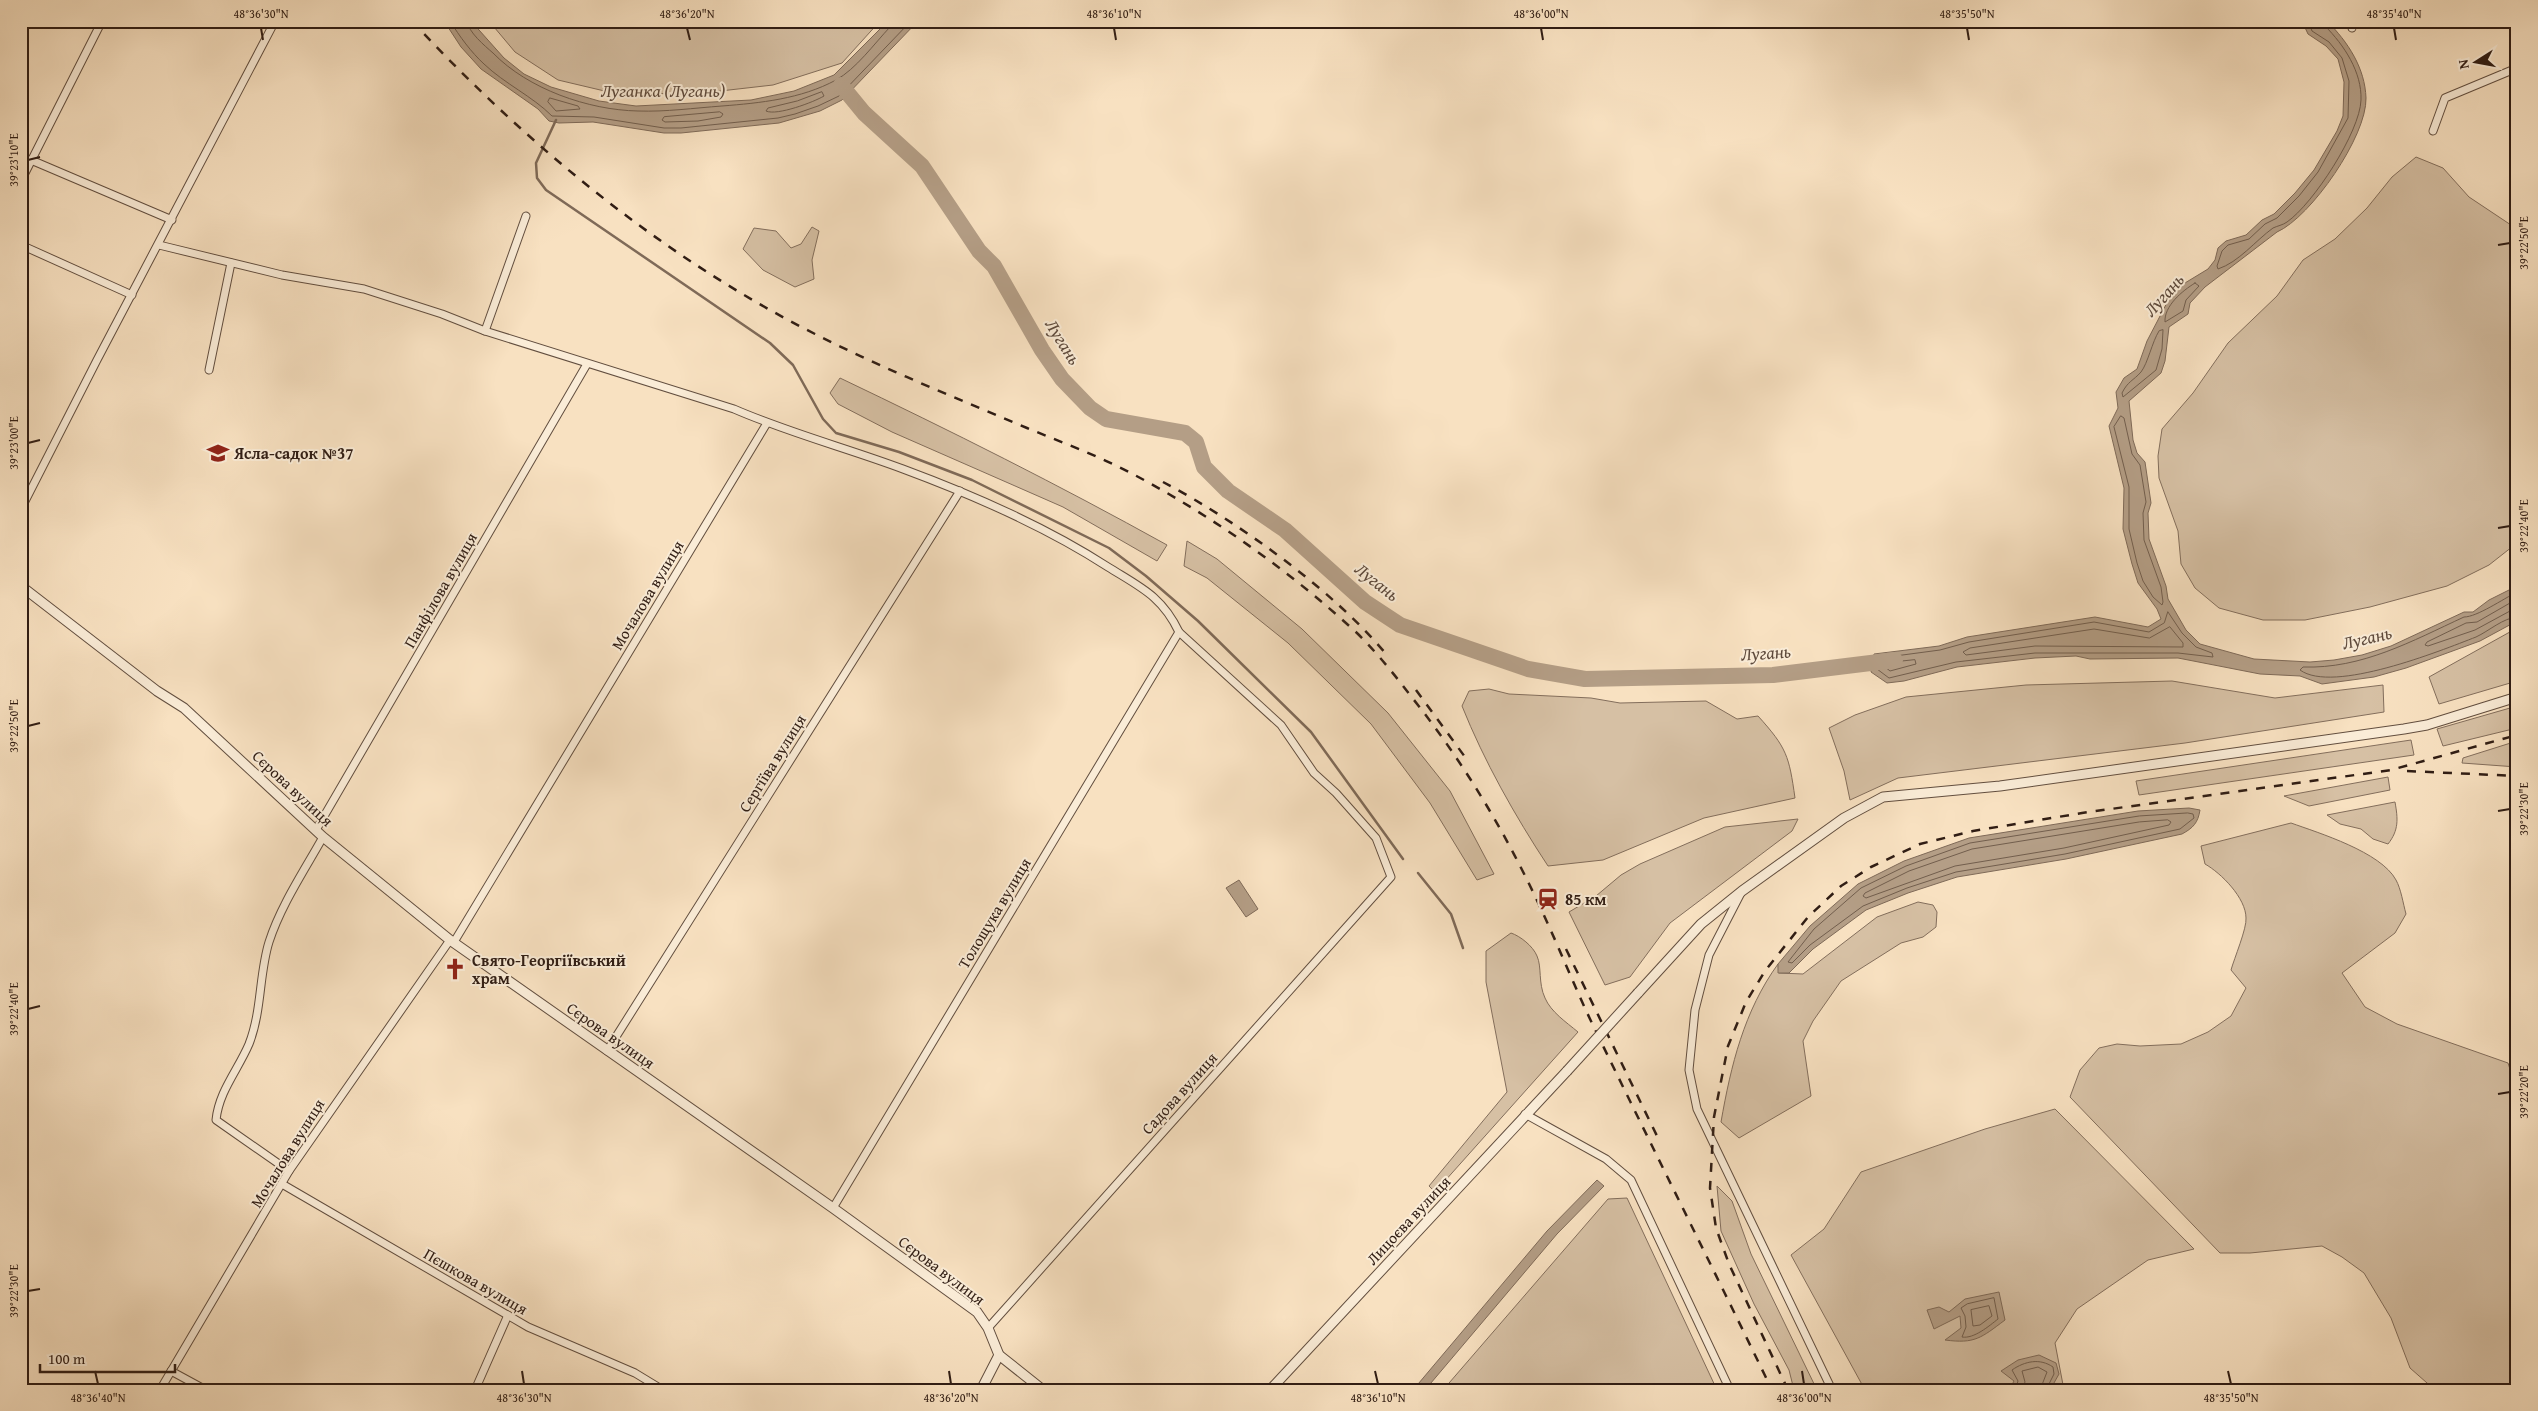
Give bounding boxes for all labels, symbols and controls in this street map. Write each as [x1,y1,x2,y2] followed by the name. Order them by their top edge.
[233,5,289,22] text: 48°36'30"N
[659,5,715,22] text: 48°36'20"N
[1086,5,1142,22] text: 48°36'10"N
[1513,5,1569,22] text: 48°36'00"N
[1939,5,1995,22] text: 48°35'50"N
[2366,5,2422,22] text: 48°35'40"N
[2450,38,2500,88] north arrow
[2452,57,2474,71] text: N
[601,77,725,104] water label: Луганка (Лугань)
[5,133,22,187] text: 39°23'10"E
[2515,216,2532,270] text: 39°22'50"E
[2137,267,2190,322] water label: Лугань
[1039,313,1088,370] water label: Лугань
[5,416,22,470] text: 39°23'00"E
[205,440,231,466] school or university icon: Ясла-садок №37
[233,441,354,465] place label: Ясла-садок №37
[2515,499,2532,553] text: 39°22'40"E
[397,528,483,652] street label: Панфілова вулиця
[605,536,689,654] street label: Мочалова вулиця
[1349,555,1405,608] water label: Лугань
[2339,619,2394,656] water label: Лугань
[1740,637,1792,668] water label: Лугань
[5,699,22,753] text: 39°22'50"E
[732,709,812,817] street label: Сергіїва вулиця
[247,744,339,832] street label: Сєрова вулиця
[2515,782,2532,836] text: 39°22'30"E
[951,853,1037,973] street label: Толощука вулиця
[1535,886,1561,912] station icon: 85 км
[1565,887,1606,911] place label: 85 км
[472,948,626,990] place label: Свято-Георгіївський храм
[442,956,468,982] church icon: Свято-Георгіївський храм
[5,982,22,1036] text: 39°22'40"E
[562,996,660,1074] street label: Сєрова вулиця
[1135,1046,1223,1140] street label: Садова вулиця
[2515,1065,2532,1119] text: 39°22'20"E
[244,1094,330,1212] street label: Мочалова вулиця
[1360,1170,1456,1270] street label: Лицоєва вулиця
[894,1229,990,1311] street label: Сєрова вулиця
[420,1241,532,1321] street label: Пєшкова вулиця
[5,1264,22,1318] text: 39°22'30"E
[40,1341,175,1373] scale bar
[48,1348,86,1369] text: 100 m
[70,1389,126,1406] text: 48°36'40"N
[496,1389,552,1406] text: 48°36'30"N
[923,1389,979,1406] text: 48°36'20"N
[1350,1389,1406,1406] text: 48°36'10"N
[1776,1389,1832,1406] text: 48°36'00"N
[2203,1389,2259,1406] text: 48°35'50"N

